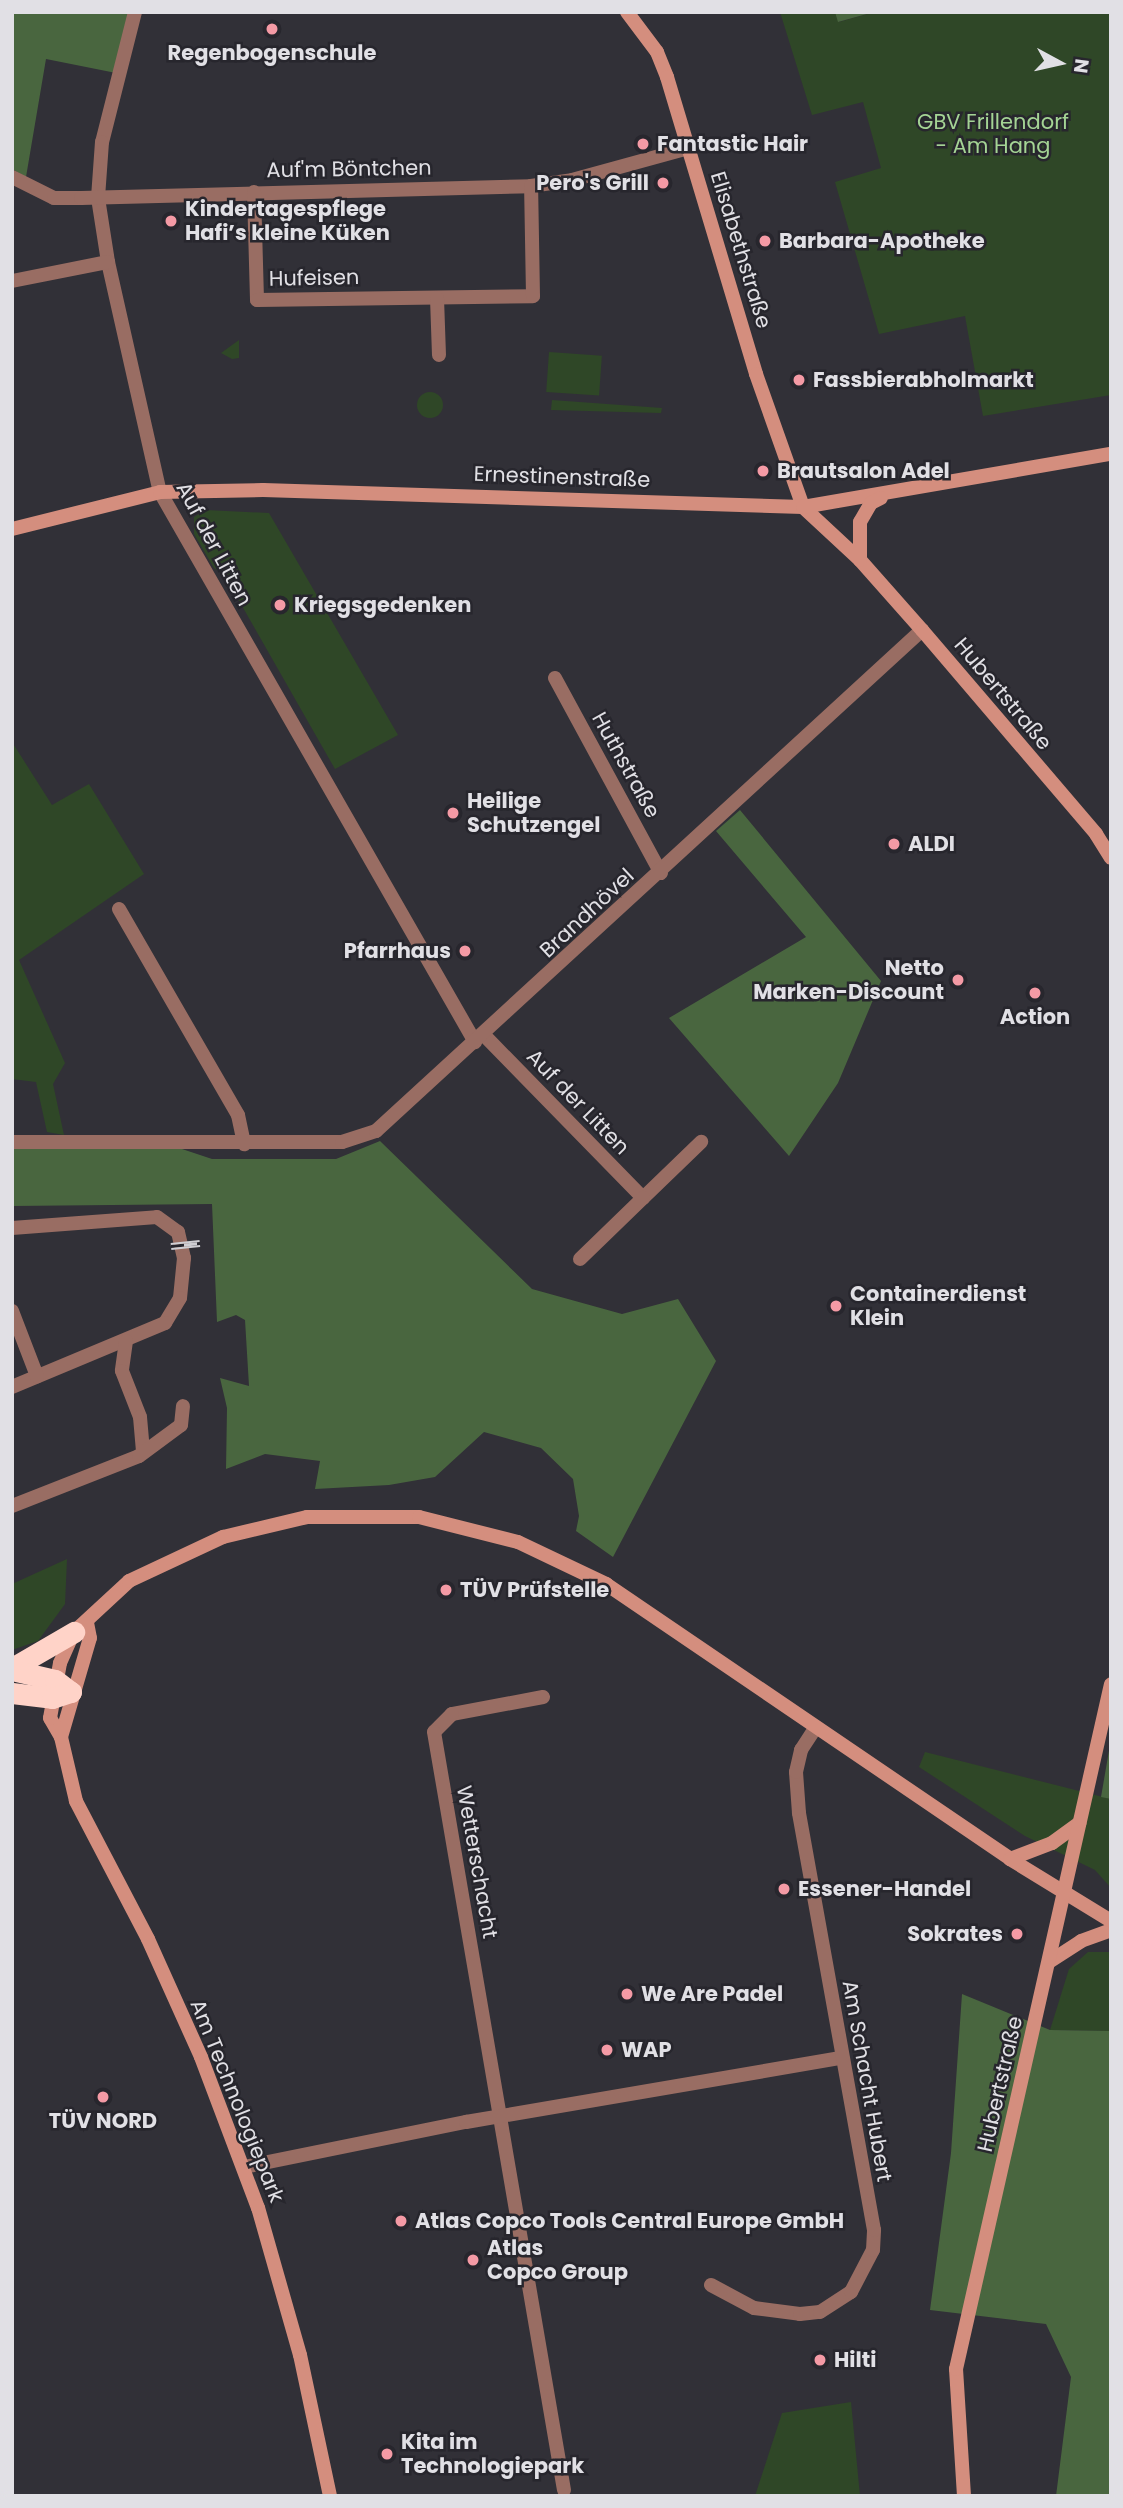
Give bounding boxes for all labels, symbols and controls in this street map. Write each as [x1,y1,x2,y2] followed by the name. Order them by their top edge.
[264,21,280,37] marker: Regenbogenschule
[1025,28,1095,98] north arrow
[168,40,376,66] place label: Regenbogenschule
[1067,57,1096,75] text: N
[917,109,1069,159] park label: GBV Frillendorf - Am Hang
[657,131,808,157] place label: Fantastic Hair
[635,136,651,152] marker: Fantastic Hair
[266,155,432,183] street label: Auf'm Böntchen
[705,169,777,331] street label: Elisabethstraße
[536,170,649,196] place label: Pero's Grill
[655,175,671,191] marker: Pero's Grill
[185,196,390,246] place label: Kindertagespflege Hafi’s kleine Küken
[163,213,179,229] marker: Kindertagespflege Hafi’s kleine Küken
[779,228,985,254] place label: Barbara-Apotheke
[757,233,773,249] marker: Barbara-Apotheke
[269,265,359,291] street label: Hufeisen
[813,367,1034,393] place label: Fassbierabholmarkt
[791,372,807,388] marker: Fassbierabholmarkt
[777,458,950,484] place label: Brautsalon Adel
[473,461,651,493] street label: Ernestinenstraße
[755,463,771,479] marker: Brautsalon Adel
[171,478,257,610] street label: Auf der Litten
[294,592,471,618] place label: Kriegsgedenken
[272,597,288,613] marker: Kriegsgedenken
[949,633,1057,755] street label: Hubertstraße
[587,708,665,822] street label: Huthstraße
[467,788,600,838] place label: Heilige Schutzengel
[445,805,461,821] marker: Heilige Schutzengel
[908,831,955,857] place label: ALDI
[886,836,902,852] marker: ALDI
[535,863,639,963] street label: Brandhövel
[344,938,451,964] place label: Pfarrhaus
[457,943,473,959] marker: Pfarrhaus
[753,955,944,1005] place label: Netto Marken-Discount
[950,972,966,988] marker: Netto Marken-Discount
[1027,985,1043,1001] marker: Action
[1000,1004,1070,1030] place label: Action
[521,1044,635,1160] street label: Auf der Litten
[850,1281,1026,1331] place label: Containerdienst Klein
[828,1298,844,1314] marker: Containerdienst Klein
[460,1577,609,1603] place label: TÜV Prüfstelle
[438,1582,454,1598] marker: TÜV Prüfstelle
[451,1784,503,1940] street label: Wetterschacht
[798,1876,971,1902] place label: Essener-Handel
[776,1881,792,1897] marker: Essener-Handel
[907,1921,1003,1947] place label: Sokrates
[1009,1926,1025,1942] marker: Sokrates
[837,1978,897,2184] street label: Am Schacht Hubert
[641,1981,783,2007] place label: We Are Padel
[619,1986,635,2002] marker: We Are Padel
[185,1996,289,2206] street label: Am Technologiepark
[972,2014,1028,2154] street label: Hubertstraße
[621,2037,672,2063] place label: WAP
[599,2042,615,2058] marker: WAP
[95,2089,111,2105] marker: TÜV NORD
[49,2108,157,2134] place label: TÜV NORD
[415,2208,844,2234] place label: Atlas Copco Tools Central Europe GmbH
[393,2213,409,2229] marker: Atlas Copco Tools Central Europe GmbH
[487,2235,628,2285] place label: Atlas Copco Group
[465,2252,481,2268] marker: Atlas Copco Group
[834,2347,876,2373] place label: Hilti
[812,2352,828,2368] marker: Hilti
[401,2429,584,2479] place label: Kita im Technologiepark
[379,2446,395,2462] marker: Kita im Technologiepark

